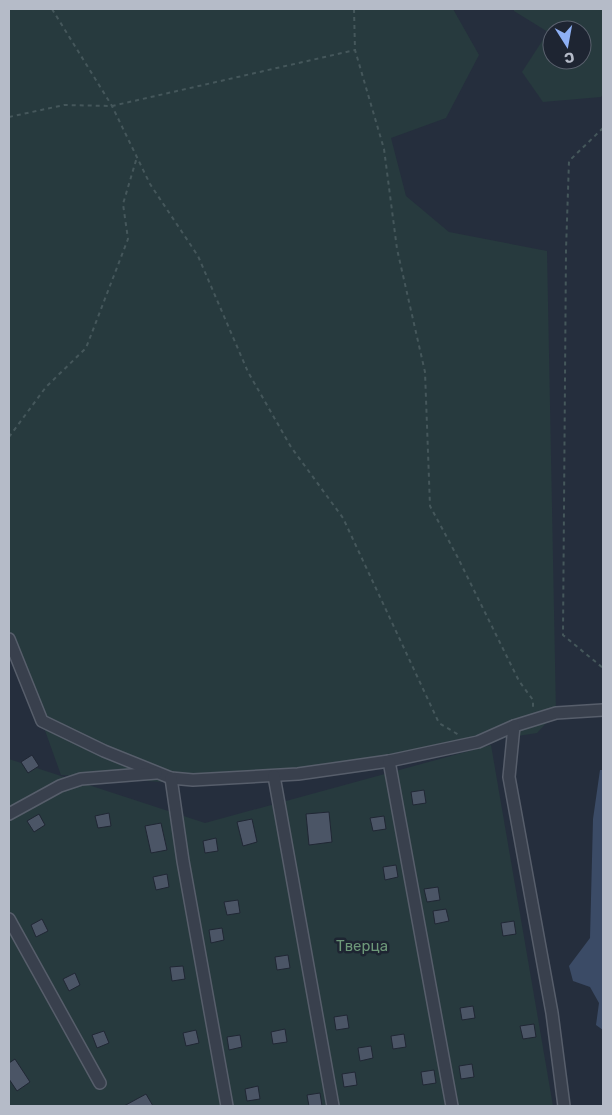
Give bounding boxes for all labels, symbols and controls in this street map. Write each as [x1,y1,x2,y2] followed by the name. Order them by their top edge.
[542,20,592,70] north arrow
[563,48,576,67] text: С
[336,937,388,955] park label: Тверца

